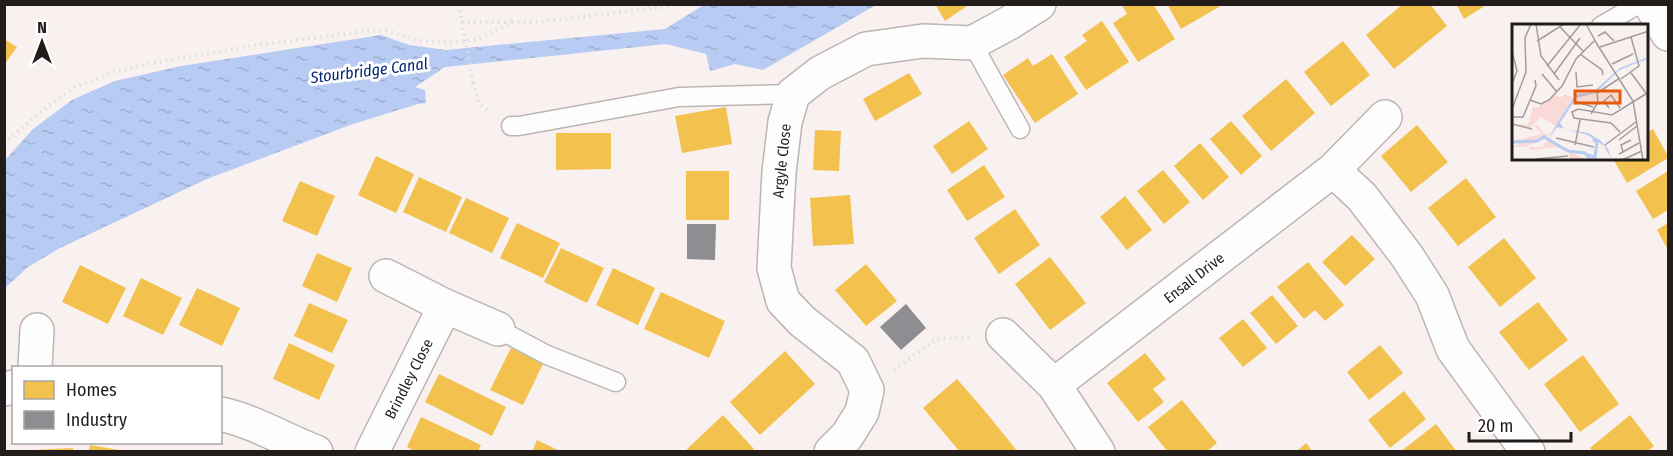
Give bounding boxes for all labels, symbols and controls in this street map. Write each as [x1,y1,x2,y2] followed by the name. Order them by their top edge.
[12,12,72,72] north arrow
[37,18,47,37] text: N
[1512,24,1649,160] inset map
[308,54,429,87] water label: Stourbridge Canal
[769,123,795,199] street label: Argyle Close
[1160,249,1228,307] street label: Ensall Drive
[381,336,437,422] street label: Brindley Close
[12,366,222,444] legend
[66,379,117,401] text: Homes
[1469,405,1571,443] scale bar
[66,409,127,431] text: Industry
[1478,415,1513,437] text: 20 m

